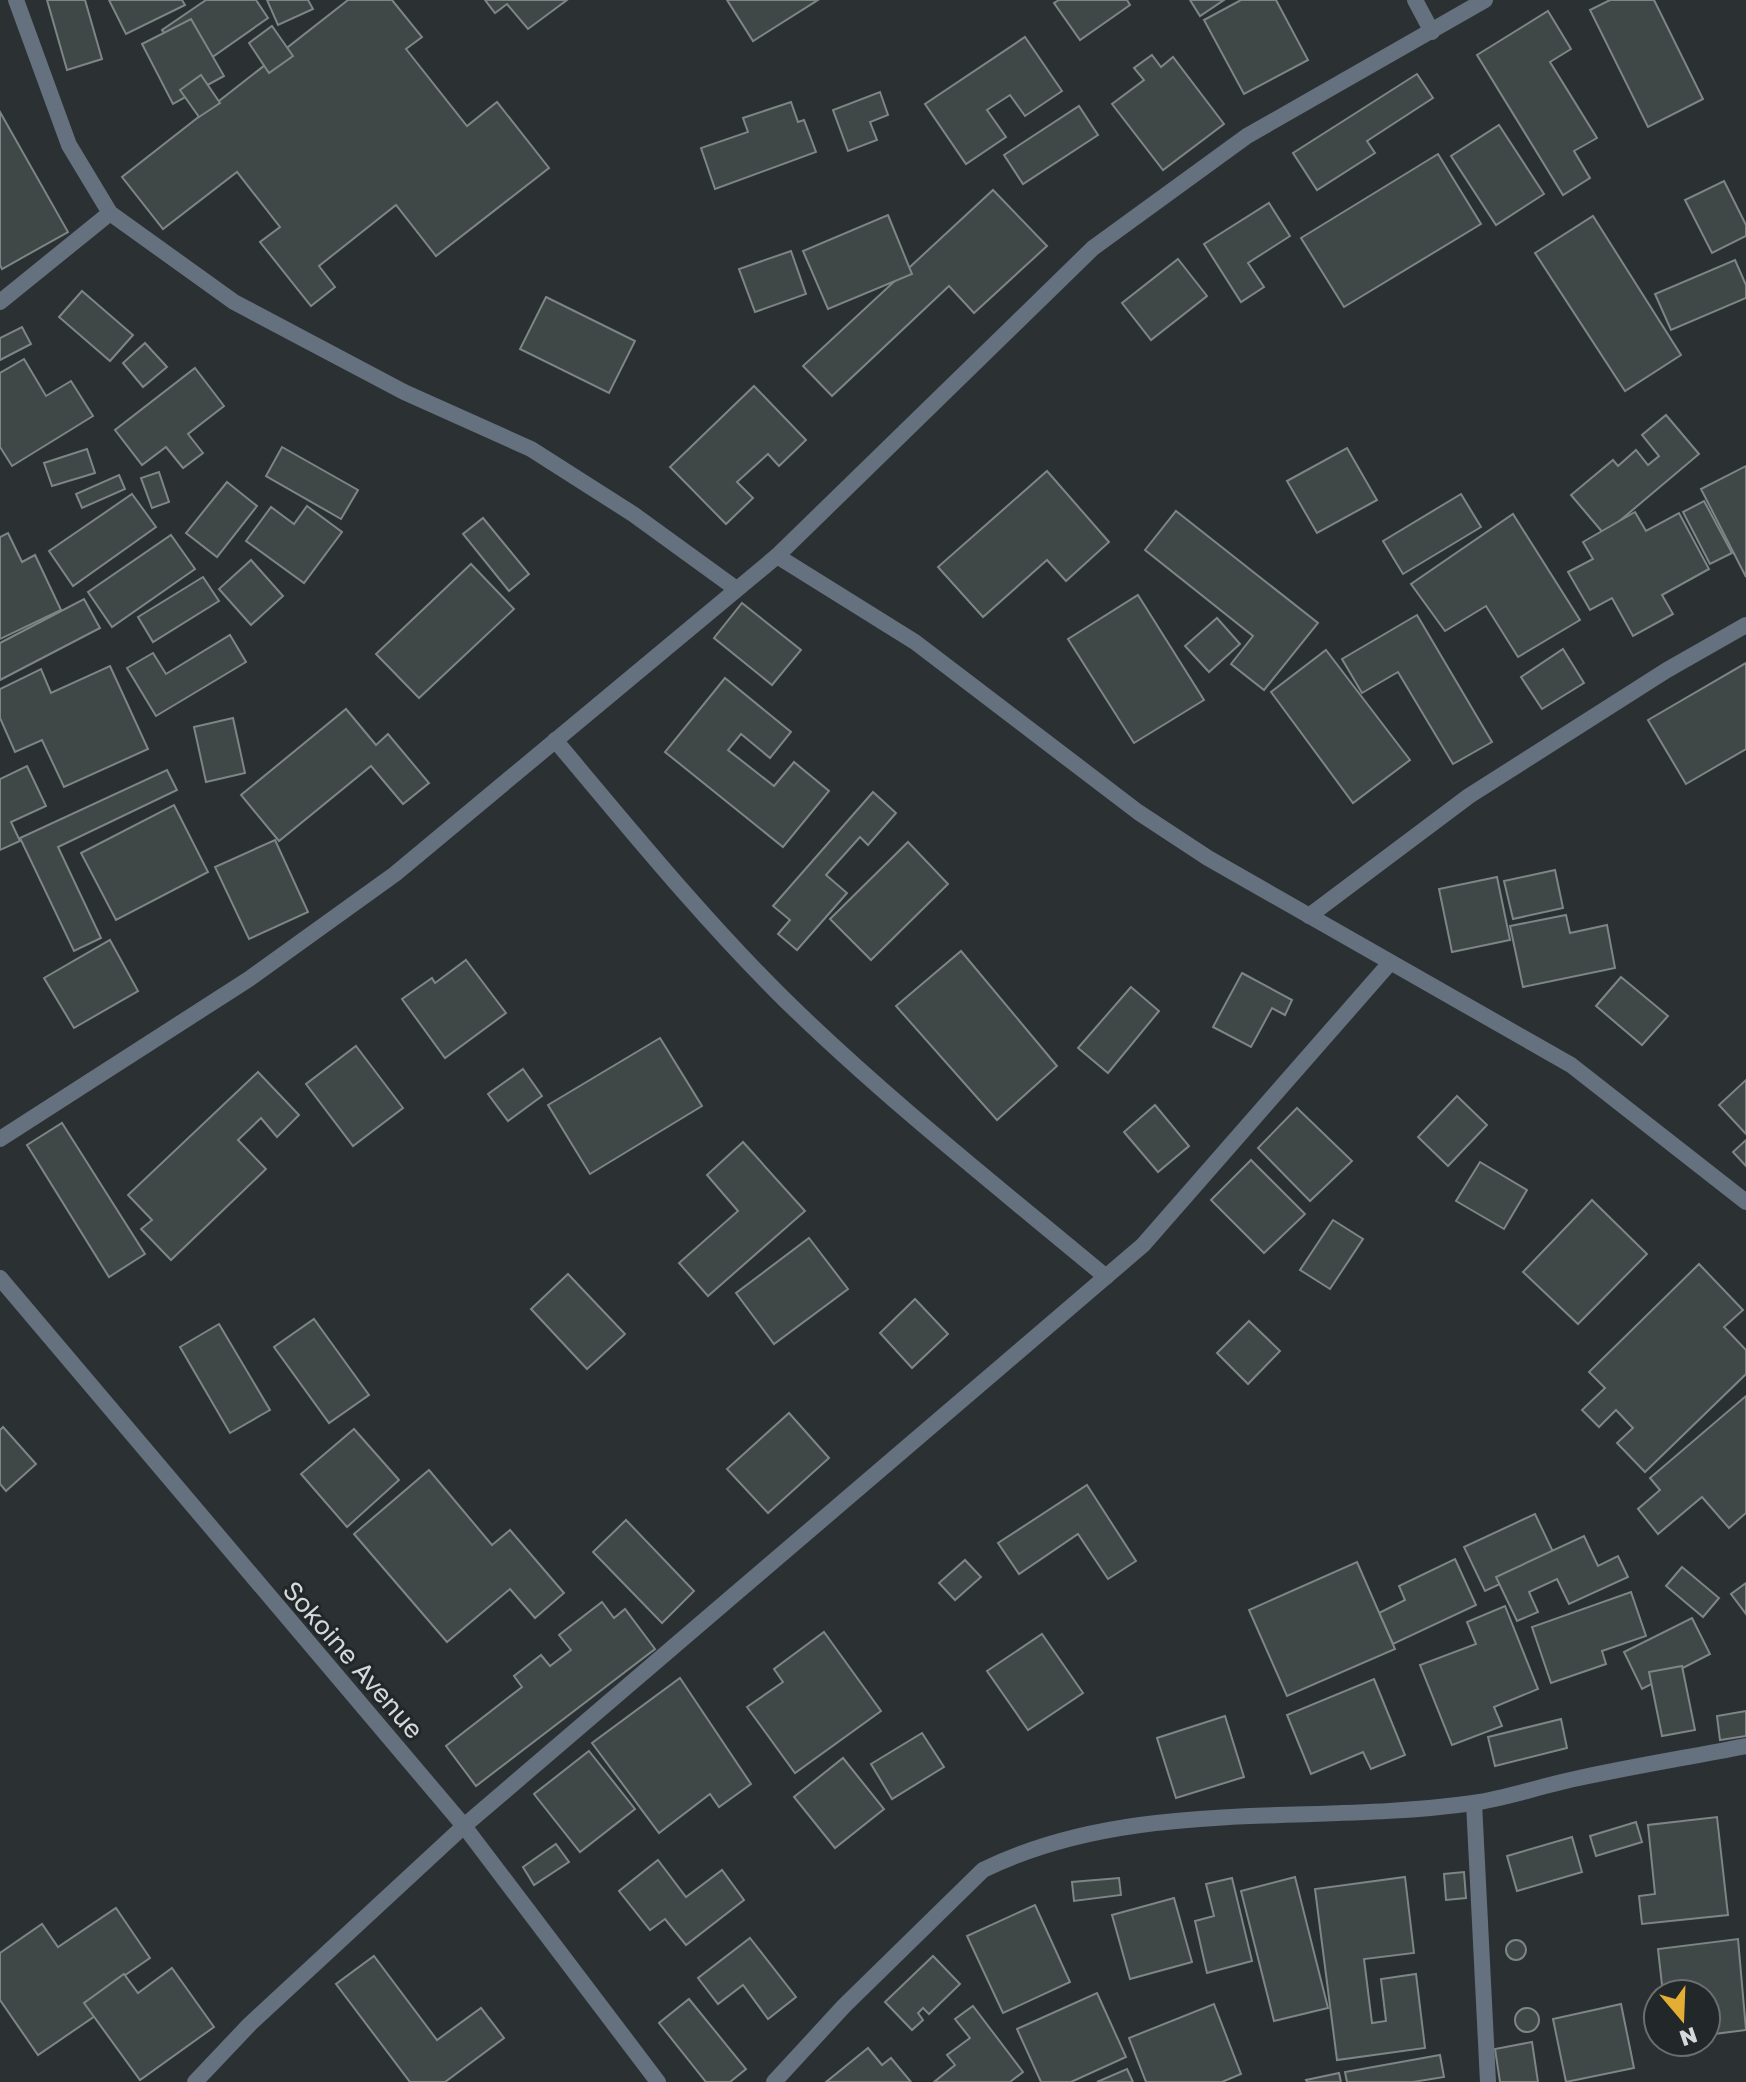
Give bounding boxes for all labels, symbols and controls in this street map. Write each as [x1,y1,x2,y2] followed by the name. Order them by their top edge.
[277,1575,430,1745] street label: Sokoine Avenue
[1642,1978,1722,2058] north arrow
[1676,2022,1701,2053] text: N

